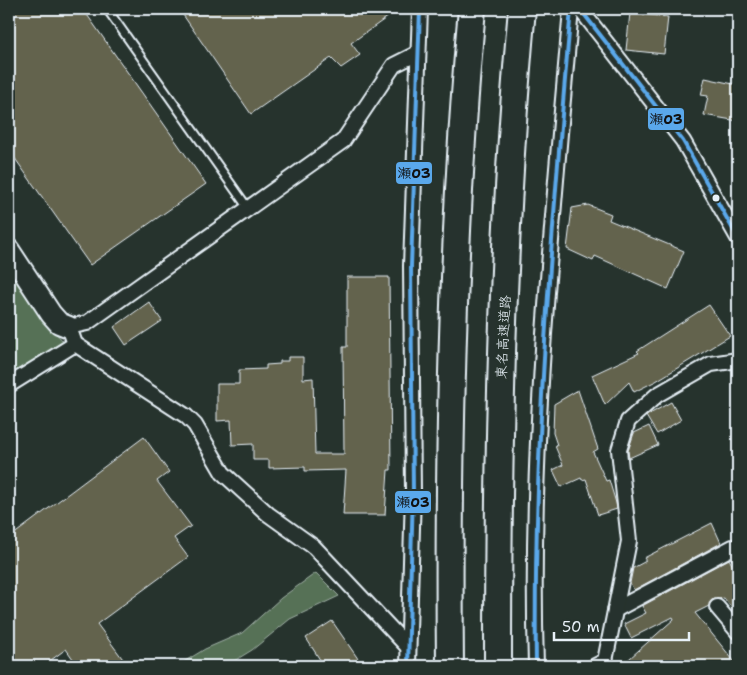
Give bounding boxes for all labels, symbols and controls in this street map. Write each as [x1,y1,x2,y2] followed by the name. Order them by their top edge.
[647,107,685,131] line badge: 瀬03
[649,110,683,128] text: 瀬03
[395,161,433,185] line badge: 瀬03
[397,164,431,182] text: 瀬03
[711,193,721,203] unlabelled marker
[492,295,514,379] street label: 東名高速道路
[394,490,432,514] line badge: 瀬03
[396,493,430,511] text: 瀬03
[554,610,690,642] scale bar
[562,617,600,637] text: 50 m

